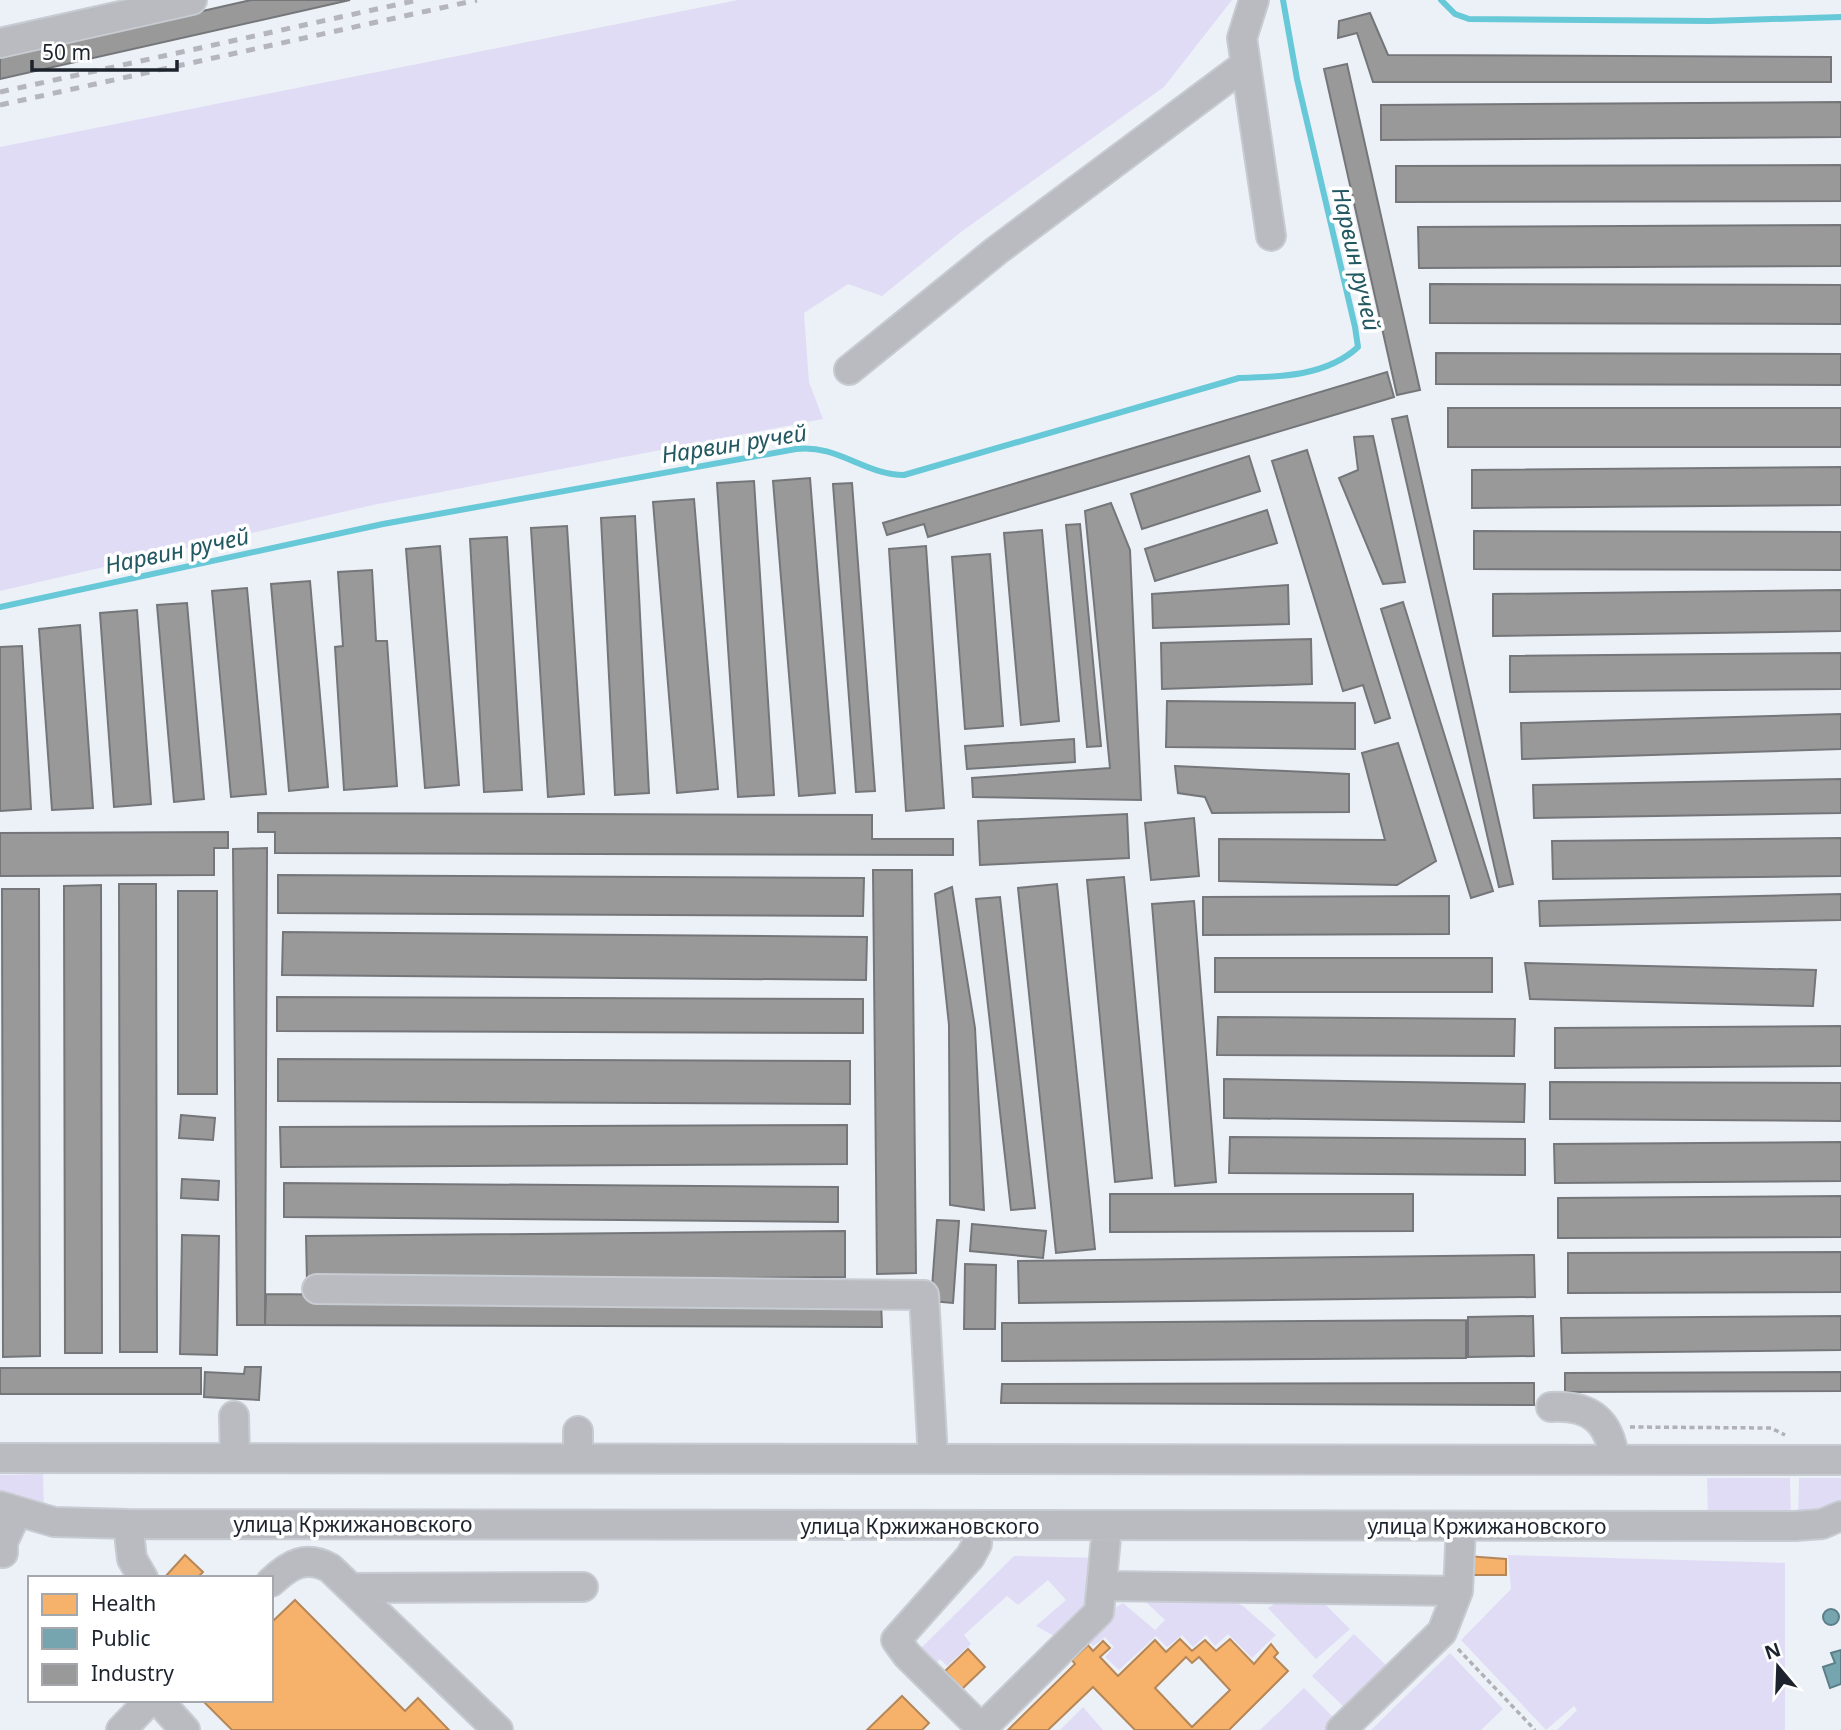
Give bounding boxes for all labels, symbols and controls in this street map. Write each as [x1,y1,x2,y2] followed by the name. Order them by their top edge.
[32,28,177,72] scale bar
[42,38,91,66] text: 50 m
[1325,184,1389,334] water label: Нарвин ручей
[659,416,809,470] water label: Нарвин ручей
[102,519,252,581] water label: Нарвин ручей
[234,1510,472,1538] street label: улица Кржижановского
[801,1512,1039,1540] street label: улица Кржижановского
[1368,1512,1606,1540] street label: улица Кржижановского
[28,1576,273,1702] legend
[91,1589,156,1617] text: Health
[91,1624,151,1652] text: Public
[1743,1632,1813,1702] north arrow
[1761,1636,1784,1666] text: N
[91,1659,174,1687] text: Industry

